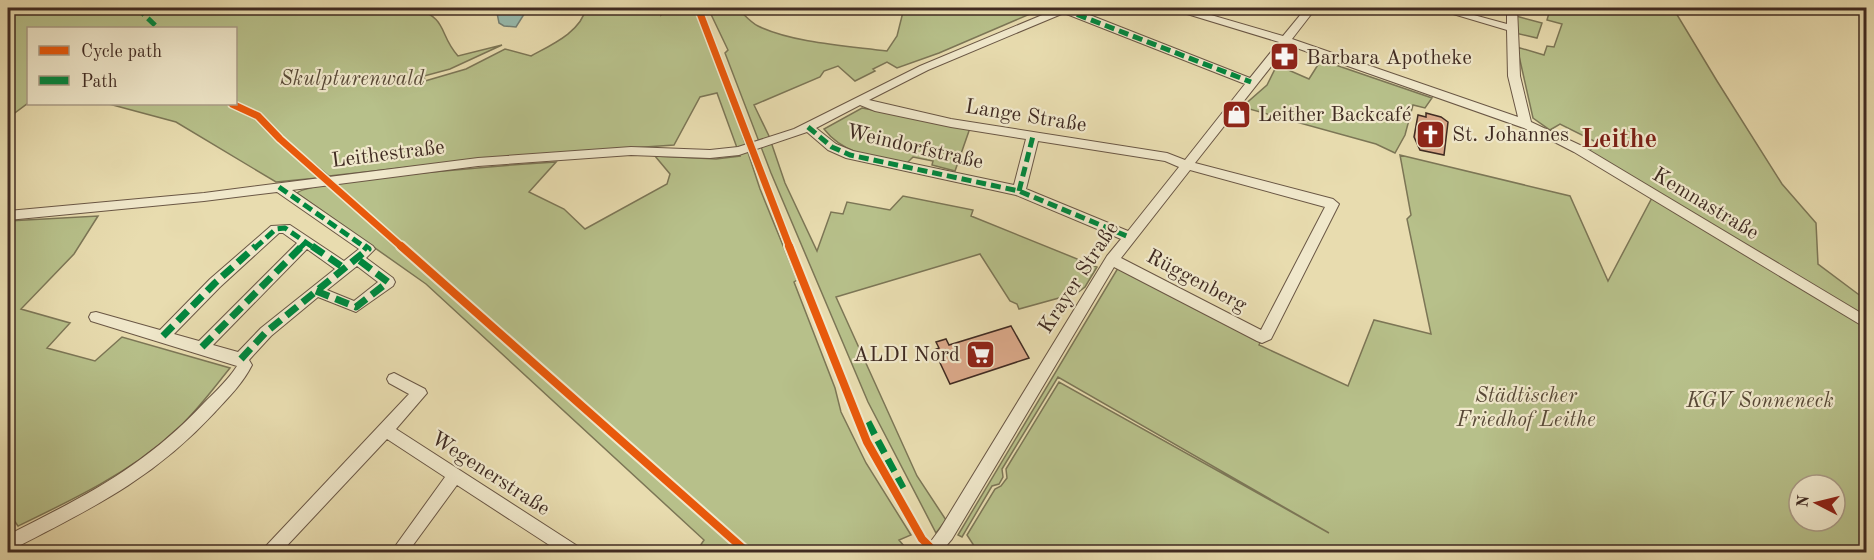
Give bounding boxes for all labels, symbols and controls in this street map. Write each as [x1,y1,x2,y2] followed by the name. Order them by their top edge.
[27,27,237,105] legend
[1269,41,1301,73] pharmacy icon: Barbara Apotheke
[81,43,162,61] text: Cycle path
[1306,48,1472,69] place label: Barbara Apotheke
[280,69,425,90] park label: Skulpturenwald
[81,73,118,91] text: Path
[964,97,1088,136] street label: Lange Straße
[1221,98,1253,130] shop icon: Leither Backcafé
[1258,105,1411,126] place label: Leither Backcafé
[1415,118,1447,150] church icon: St. Johannes
[844,121,985,173] street label: Weindorfstraße
[1452,125,1569,146] place label: St. Johannes
[1581,126,1657,153] district label: Leithe
[330,137,446,172] street label: Leithestraße
[1648,164,1762,244] street label: Kemnastraße
[1035,218,1123,338] street label: Krayer Straße
[1143,246,1250,317] street label: Rüggenberg
[965,338,997,370] supermarket icon: ALDI Nord
[853,345,960,366] place label: ALDI Nord
[1455,386,1596,431] park label: Städtischer Friedhof Leithe
[1685,391,1834,412] park label: KGV Sonneneck
[427,428,553,520] street label: Wegenerstraße
[1787,473,1847,533] north arrow
[1795,494,1813,508] text: N

